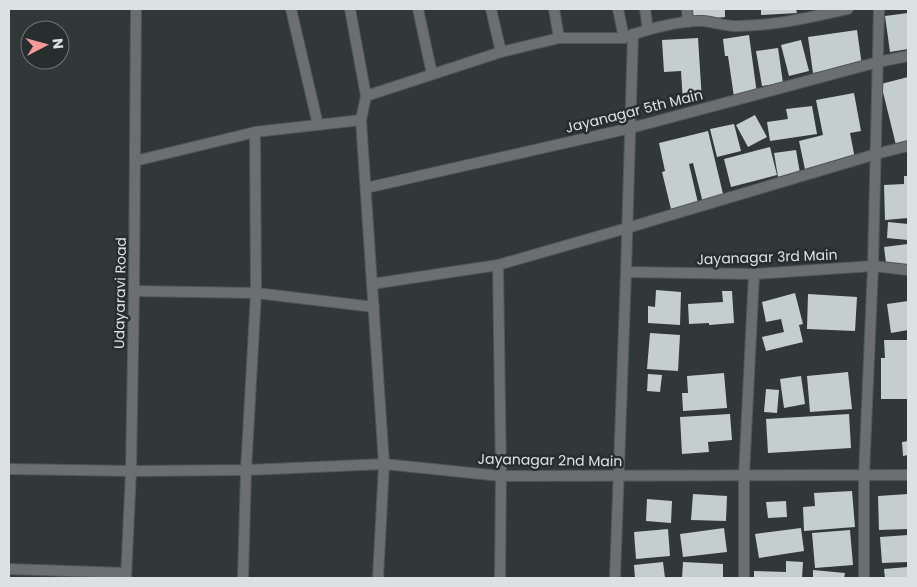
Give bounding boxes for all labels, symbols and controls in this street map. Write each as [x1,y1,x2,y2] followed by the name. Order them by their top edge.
[20,20,70,70] north arrow
[47,37,68,50] text: N
[563,84,705,138] street label: Jayanagar 5th Main
[109,237,131,349] street label: Udayaravi Road
[696,245,838,269] street label: Jayanagar 3rd Main
[477,449,623,471] street label: Jayanagar 2nd Main

